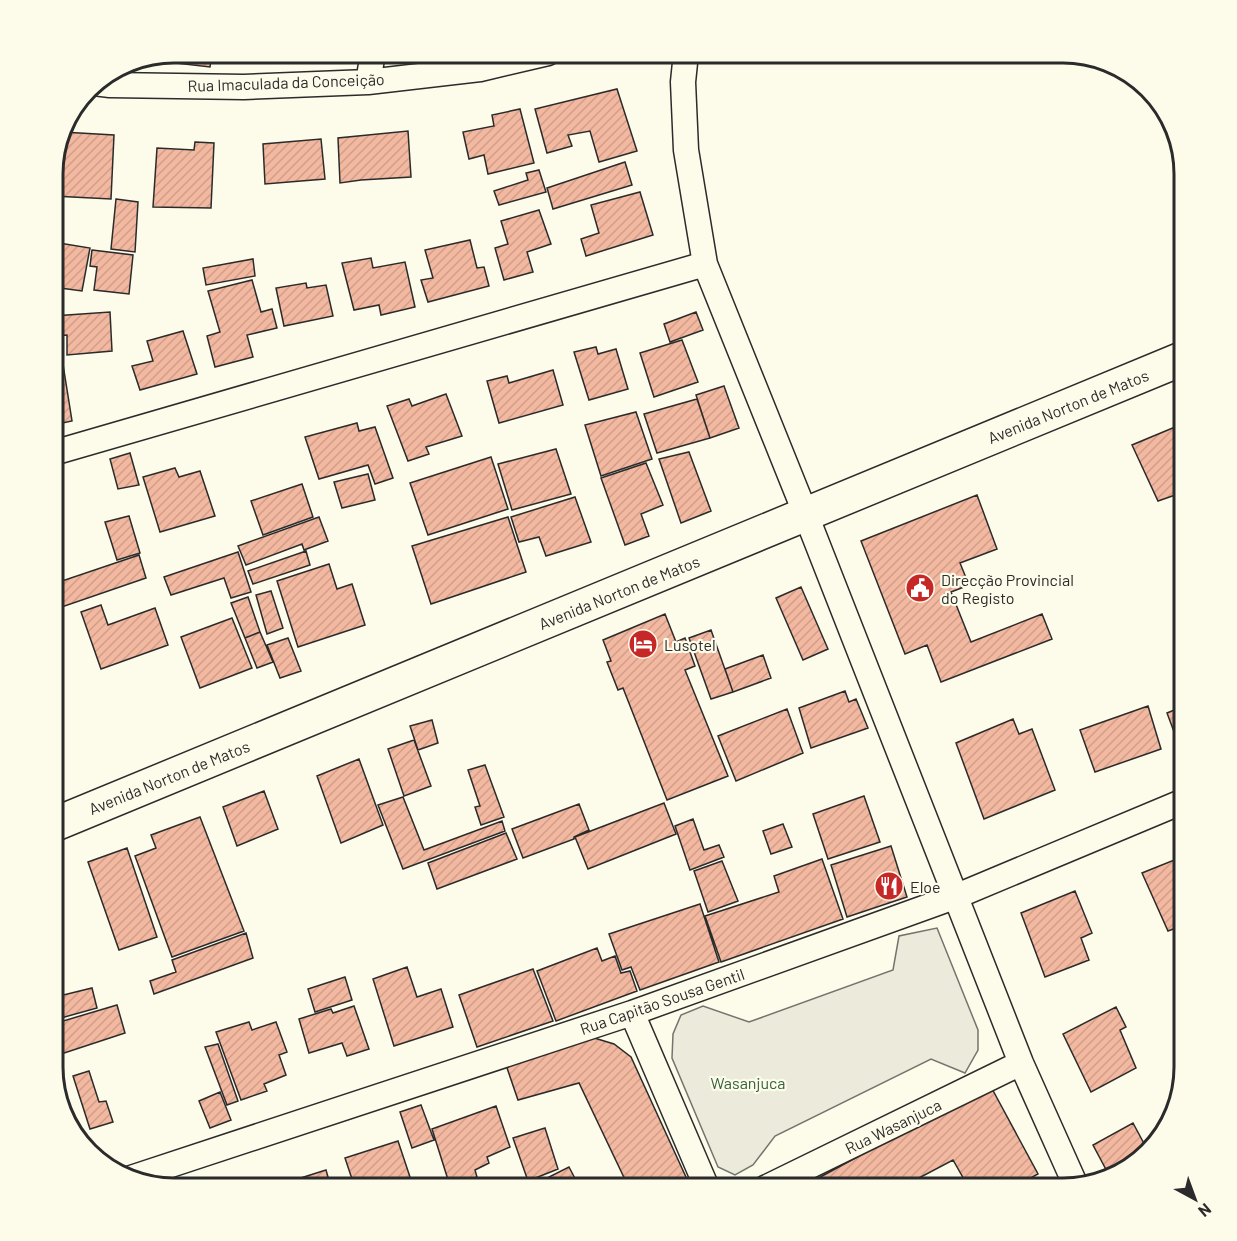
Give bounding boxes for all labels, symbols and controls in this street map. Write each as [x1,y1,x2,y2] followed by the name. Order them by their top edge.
[187,69,385,95] street label: Rua Imaculada da Conceição
[985,365,1151,447] street label: Avenida Norton de Matos
[536,551,702,633] street label: Avenida Norton de Matos
[941,570,1074,607] place label: Direcção Provincial do Registo
[904,572,936,604] public building icon: Direcção Provincial do Registo
[627,628,659,660] hotel icon: Lusotel
[664,635,716,654] place label: Lusotel
[86,736,252,818] street label: Avenida Norton de Matos
[873,870,905,902] restaurant icon: Eloe
[910,877,941,896] place label: Eloe
[577,964,747,1038] street label: Rua Capitão Sousa Gentil
[711,1073,785,1092] park label: Wasanjuca
[842,1095,944,1157] street label: Rua Wasanjuca
[1165,1169,1225,1229] north arrow
[1195,1200,1215,1221] text: N

